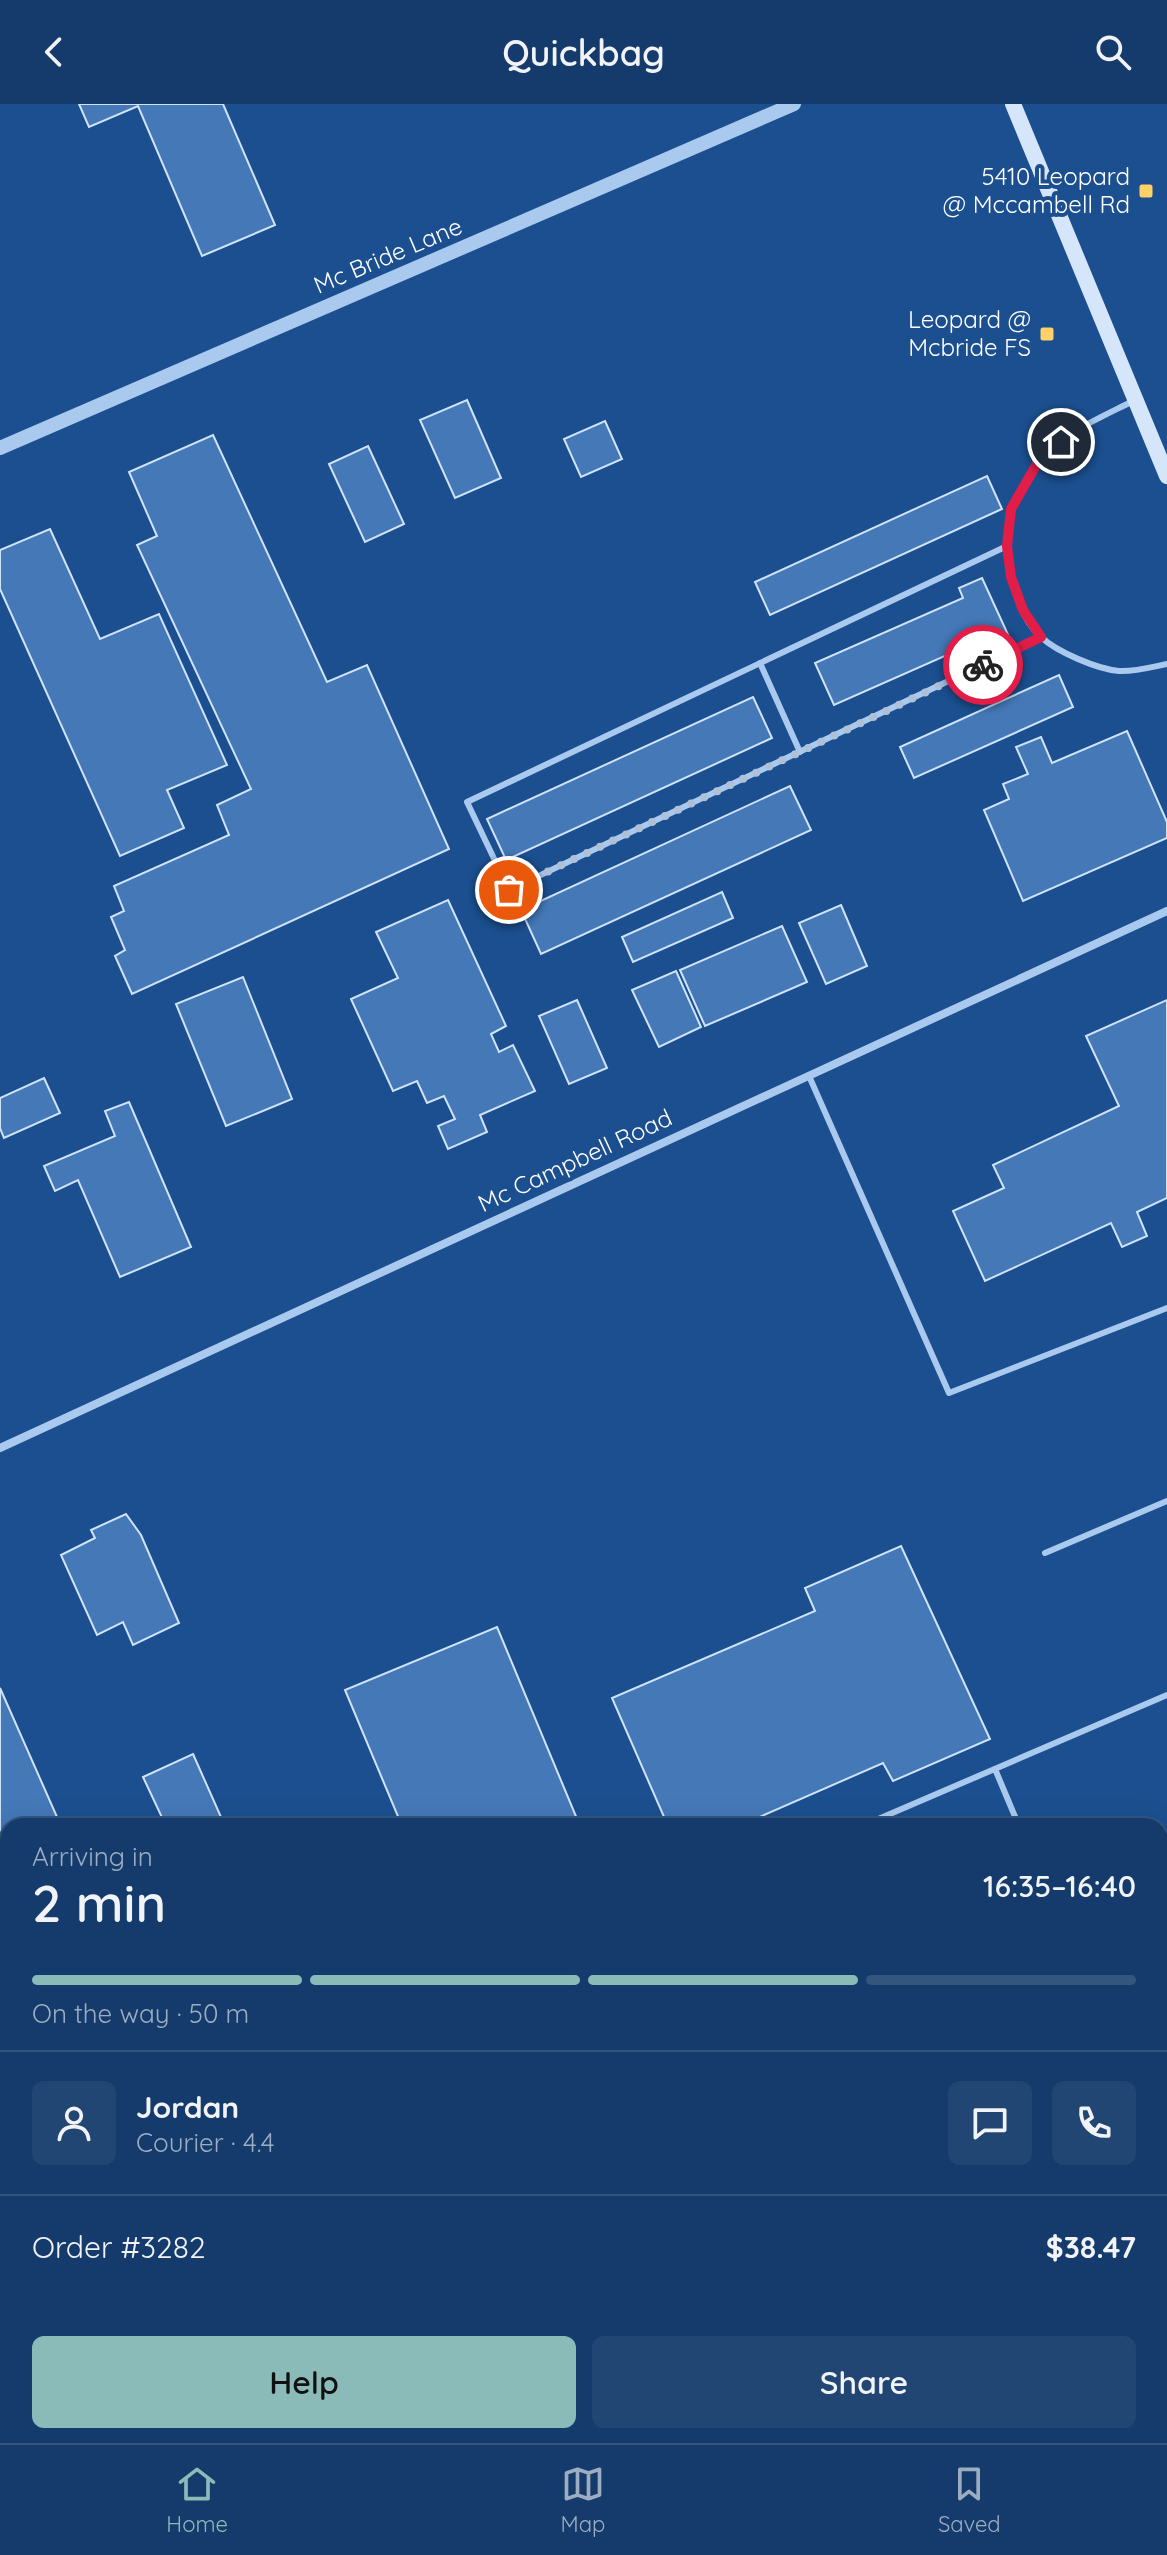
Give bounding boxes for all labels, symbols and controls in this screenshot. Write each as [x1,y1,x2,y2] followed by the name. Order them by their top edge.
[32,30,76,74] icon: back
[502,30,665,75] text: Quickbag
[1091,30,1135,74] icon: search
[943,161,1130,219] place label: 5410 Leopard @ Mccambell Rd
[1137,182,1155,200] marker: 5410 Leopard @ Mccambell Rd
[309,210,466,300] street label: Mc Bride Lane
[908,304,1031,362] place label: Leopard @ Mcbride FS
[1038,325,1056,343] marker: Leopard @ Mcbride FS
[1027,408,1095,476] pin
[1039,420,1083,464] icon: home
[943,625,1023,705] courier
[961,643,1005,687] icon: bike
[475,856,543,924] pin
[487,868,531,912] icon: bag
[473,1102,676,1218] street label: Mc Campbell Road
[32,1840,153,1873] text: Arriving in
[983,1867,1136,1905] text: 16:35–16:40
[32,1870,166,1935] text: 2 min
[32,1997,249,2030] text: On the way · 50 m
[32,2081,116,2165] button: person
[948,2081,1032,2165] button: chat
[1052,2081,1136,2165] button: phone
[136,2088,239,2126] text: Jordan
[136,2126,274,2159] text: Courier · 4.4
[32,2228,206,2266] text: Order #3282
[1046,2228,1136,2266] text: $38.47
[32,2336,576,2428] button: Help
[592,2336,1136,2428] button: Share
[166,2462,228,2538] tab: Home
[561,2462,605,2538] tab: Map
[938,2462,1001,2538] tab: Saved

